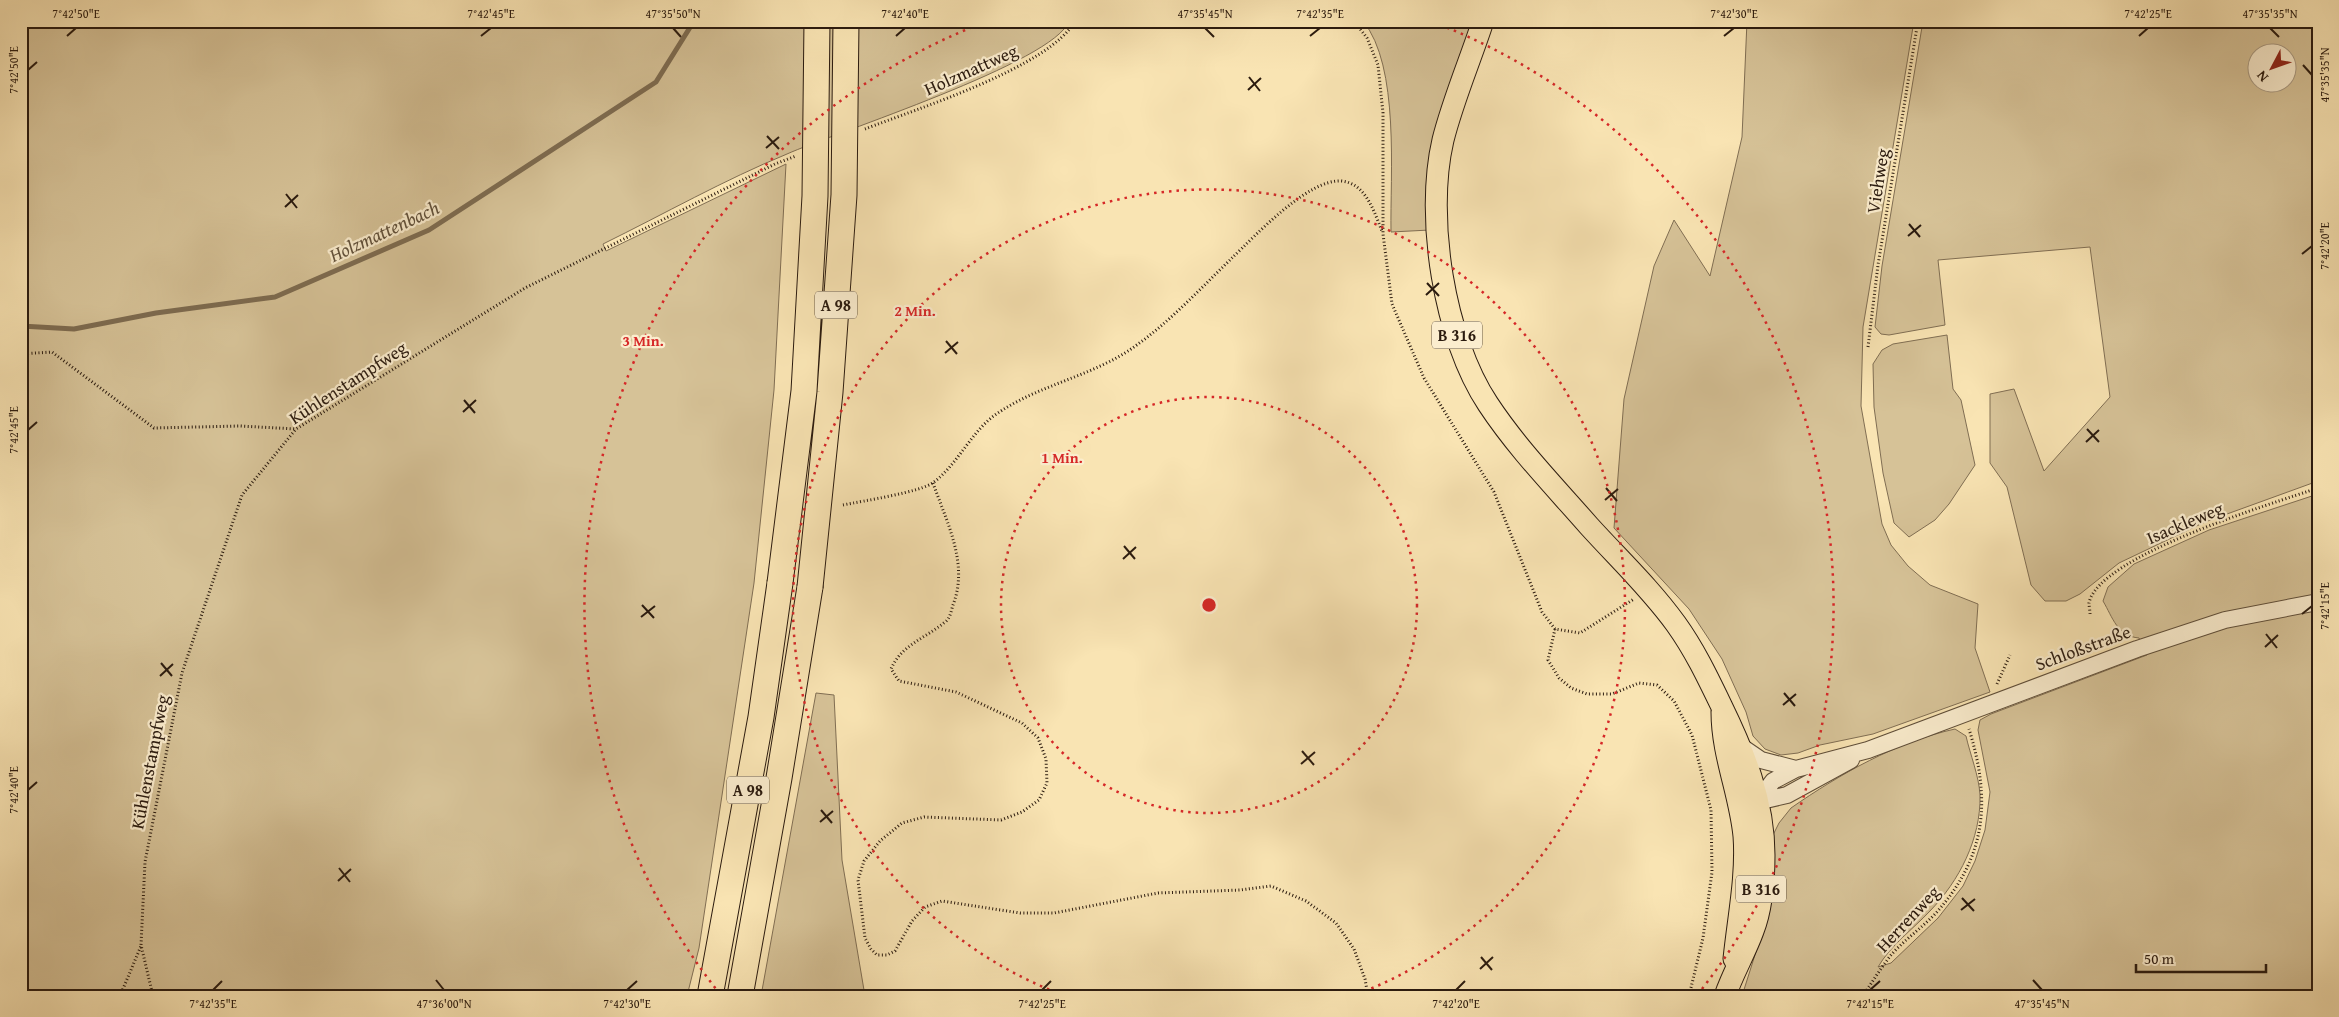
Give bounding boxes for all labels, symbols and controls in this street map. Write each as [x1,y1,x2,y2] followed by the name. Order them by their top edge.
[52,5,100,22] text: 7°42'50"E
[467,5,515,22] text: 7°42'45"E
[645,5,701,22] text: 47°35'50"N
[881,5,929,22] text: 7°42'40"E
[1177,5,1233,22] text: 47°35'45"N
[1296,5,1344,22] text: 7°42'35"E
[1710,5,1758,22] text: 7°42'30"E
[2124,5,2172,22] text: 7°42'25"E
[2242,5,2298,22] text: 47°35'35"N
[920,37,1022,102] street label: Holzmattweg
[2246,42,2296,92] north arrow
[5,46,22,94] text: 7°42'50"E
[2316,47,2333,103] text: 47°35'35"N
[2251,66,2273,87] text: N
[1859,147,1896,215] street label: Viehweg
[323,193,444,269] water label: Holzmattenbach
[2316,222,2333,270] text: 7°42'20"E
[815,292,857,318] road number: A 98
[894,300,936,321] text: 2 Min.
[1432,322,1482,348] road number: B 316
[622,330,664,351] text: 3 Min.
[283,334,412,431] street label: Kühlenstampfweg
[5,406,22,454] text: 7°42'45"E
[1041,447,1083,468] text: 1 Min.
[2142,494,2228,551] street label: Isackleweg
[2316,582,2333,630] text: 7°42'15"E
[1200,596,1218,614] centre of rings
[2031,618,2134,677] street label: Schloßstraße
[123,692,176,831] street label: Kühlenstampfweg
[5,766,22,814] text: 7°42'40"E
[727,776,769,804] road number: A 98
[1736,876,1786,902] road number: B 316
[1869,879,1946,958] street label: Herrenweg
[2136,942,2266,974] scale bar
[2144,948,2175,969] text: 50 m
[189,995,237,1012] text: 7°42'35"E
[416,995,472,1012] text: 47°36'00"N
[603,995,651,1012] text: 7°42'30"E
[1018,995,1066,1012] text: 7°42'25"E
[1432,995,1480,1012] text: 7°42'20"E
[1846,995,1894,1012] text: 7°42'15"E
[2014,995,2070,1012] text: 47°35'45"N

